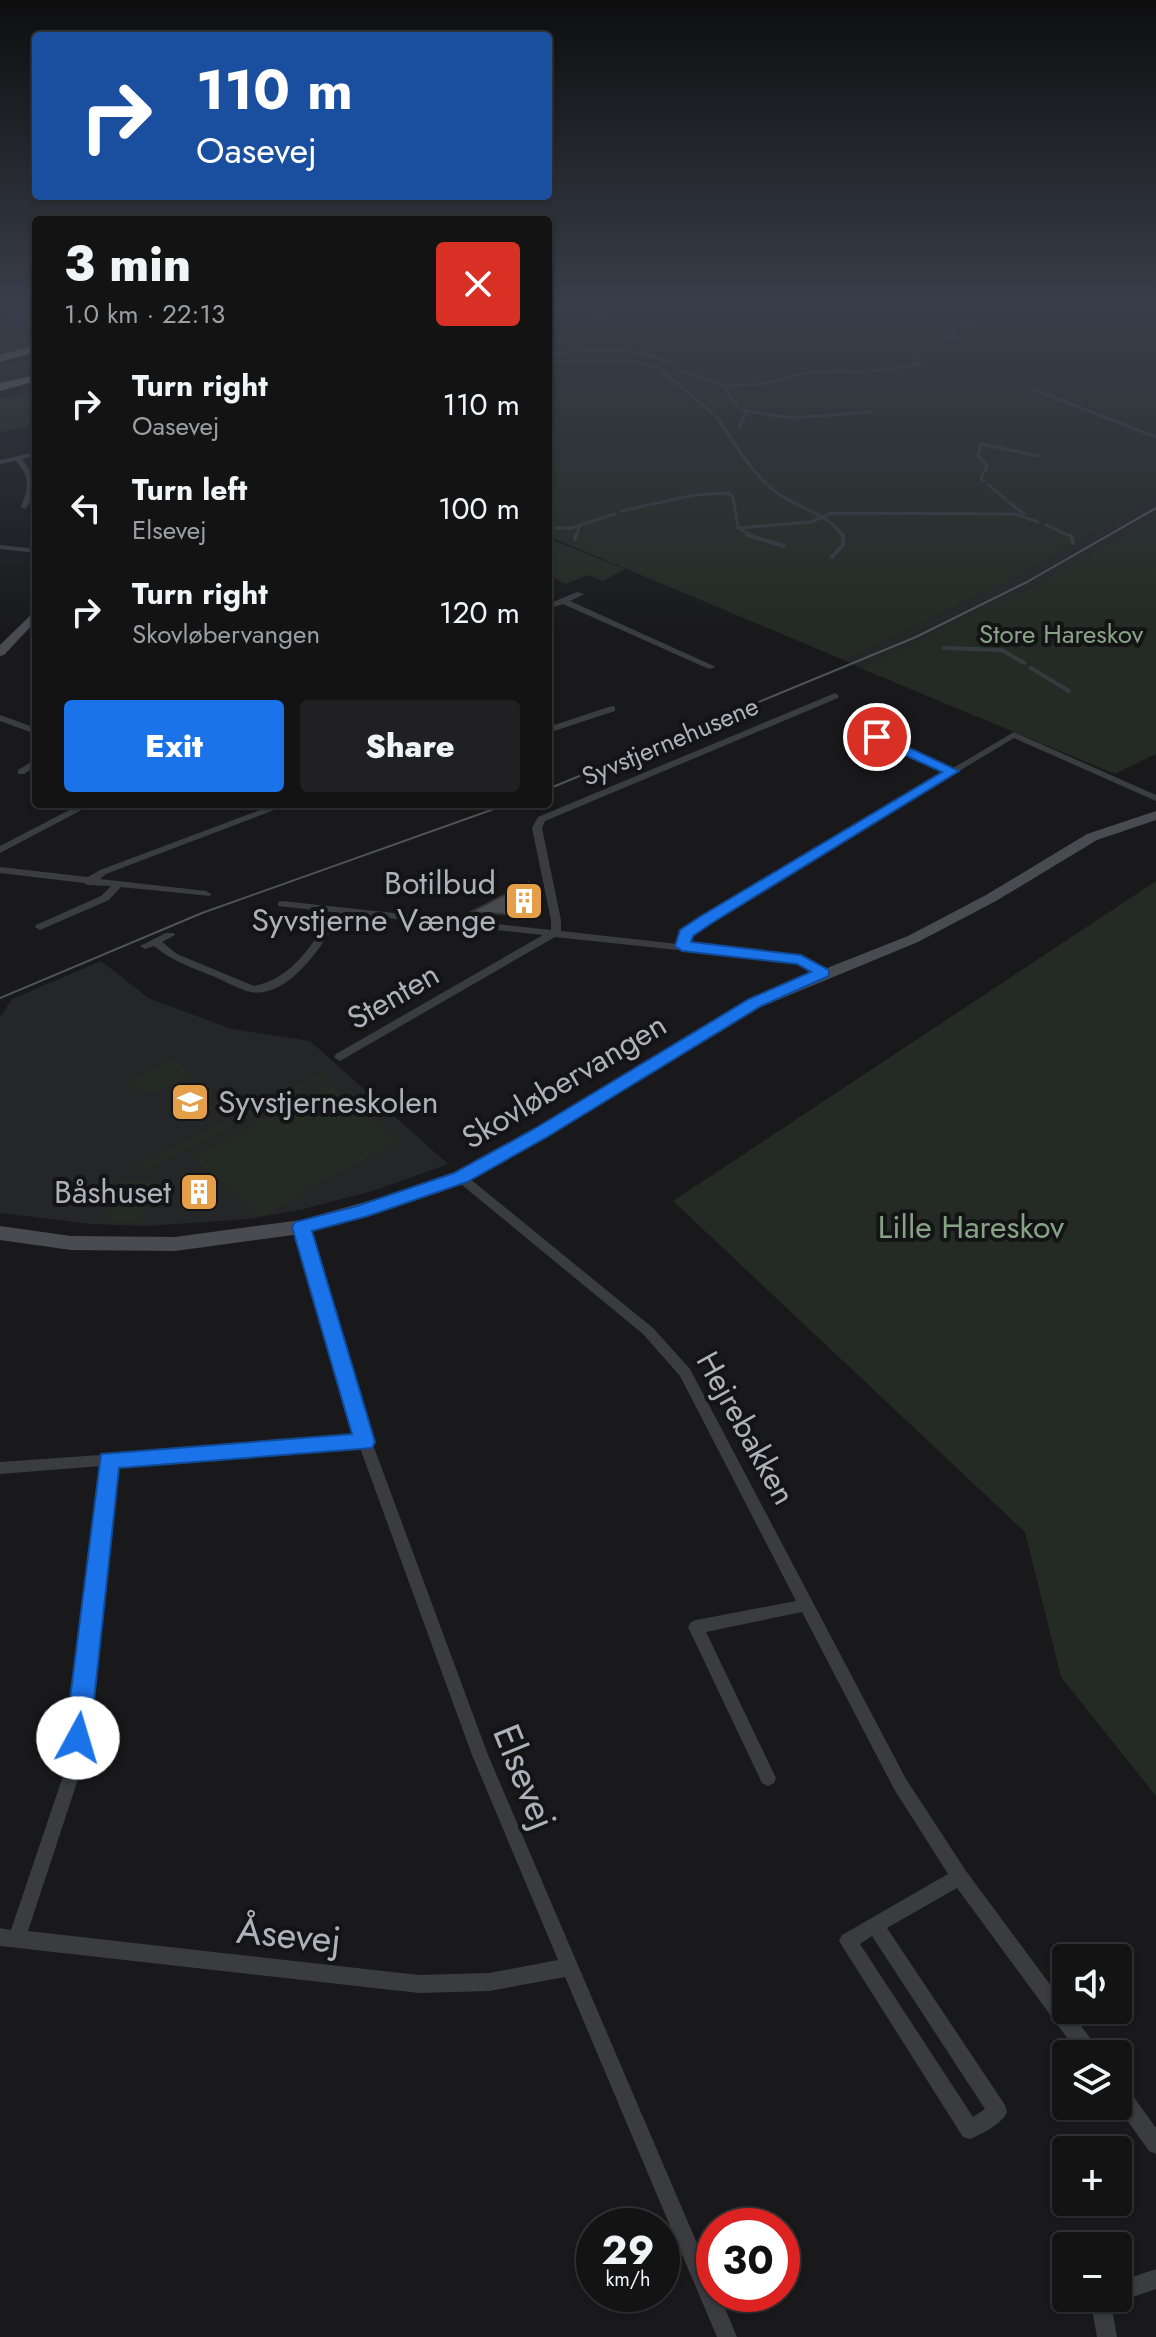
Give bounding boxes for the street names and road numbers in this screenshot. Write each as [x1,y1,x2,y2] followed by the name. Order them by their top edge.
[576,687,764,795] street label: Syvstjernehusene
[338,951,448,1041] street label: Stenten
[453,1002,675,1160] street label: Skovløbervangen
[685,1343,807,1513] street label: Hejrebakken
[480,1716,571,1838] street label: Elsevej
[234,1902,344,1967] street label: Åsevej

